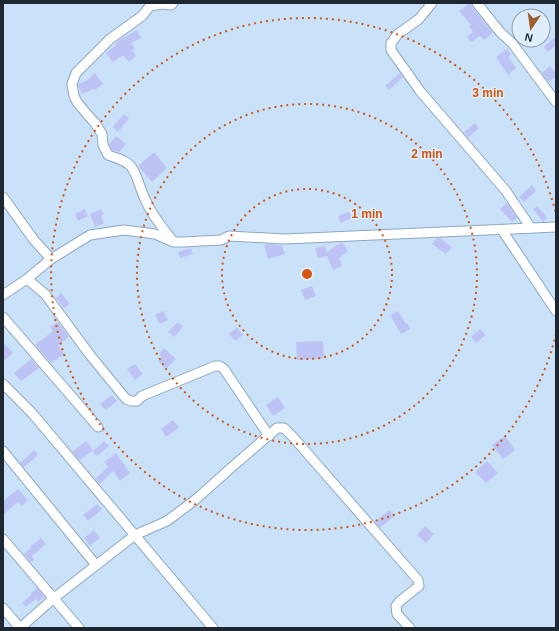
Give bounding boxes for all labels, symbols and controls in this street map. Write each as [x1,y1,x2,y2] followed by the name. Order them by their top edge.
[511,8,551,48] north arrow
[523,31,534,44] text: N
[472,86,504,100] text: 3 min
[411,147,443,161] text: 2 min
[351,207,383,221] text: 1 min
[300,267,314,281] centre of rings

